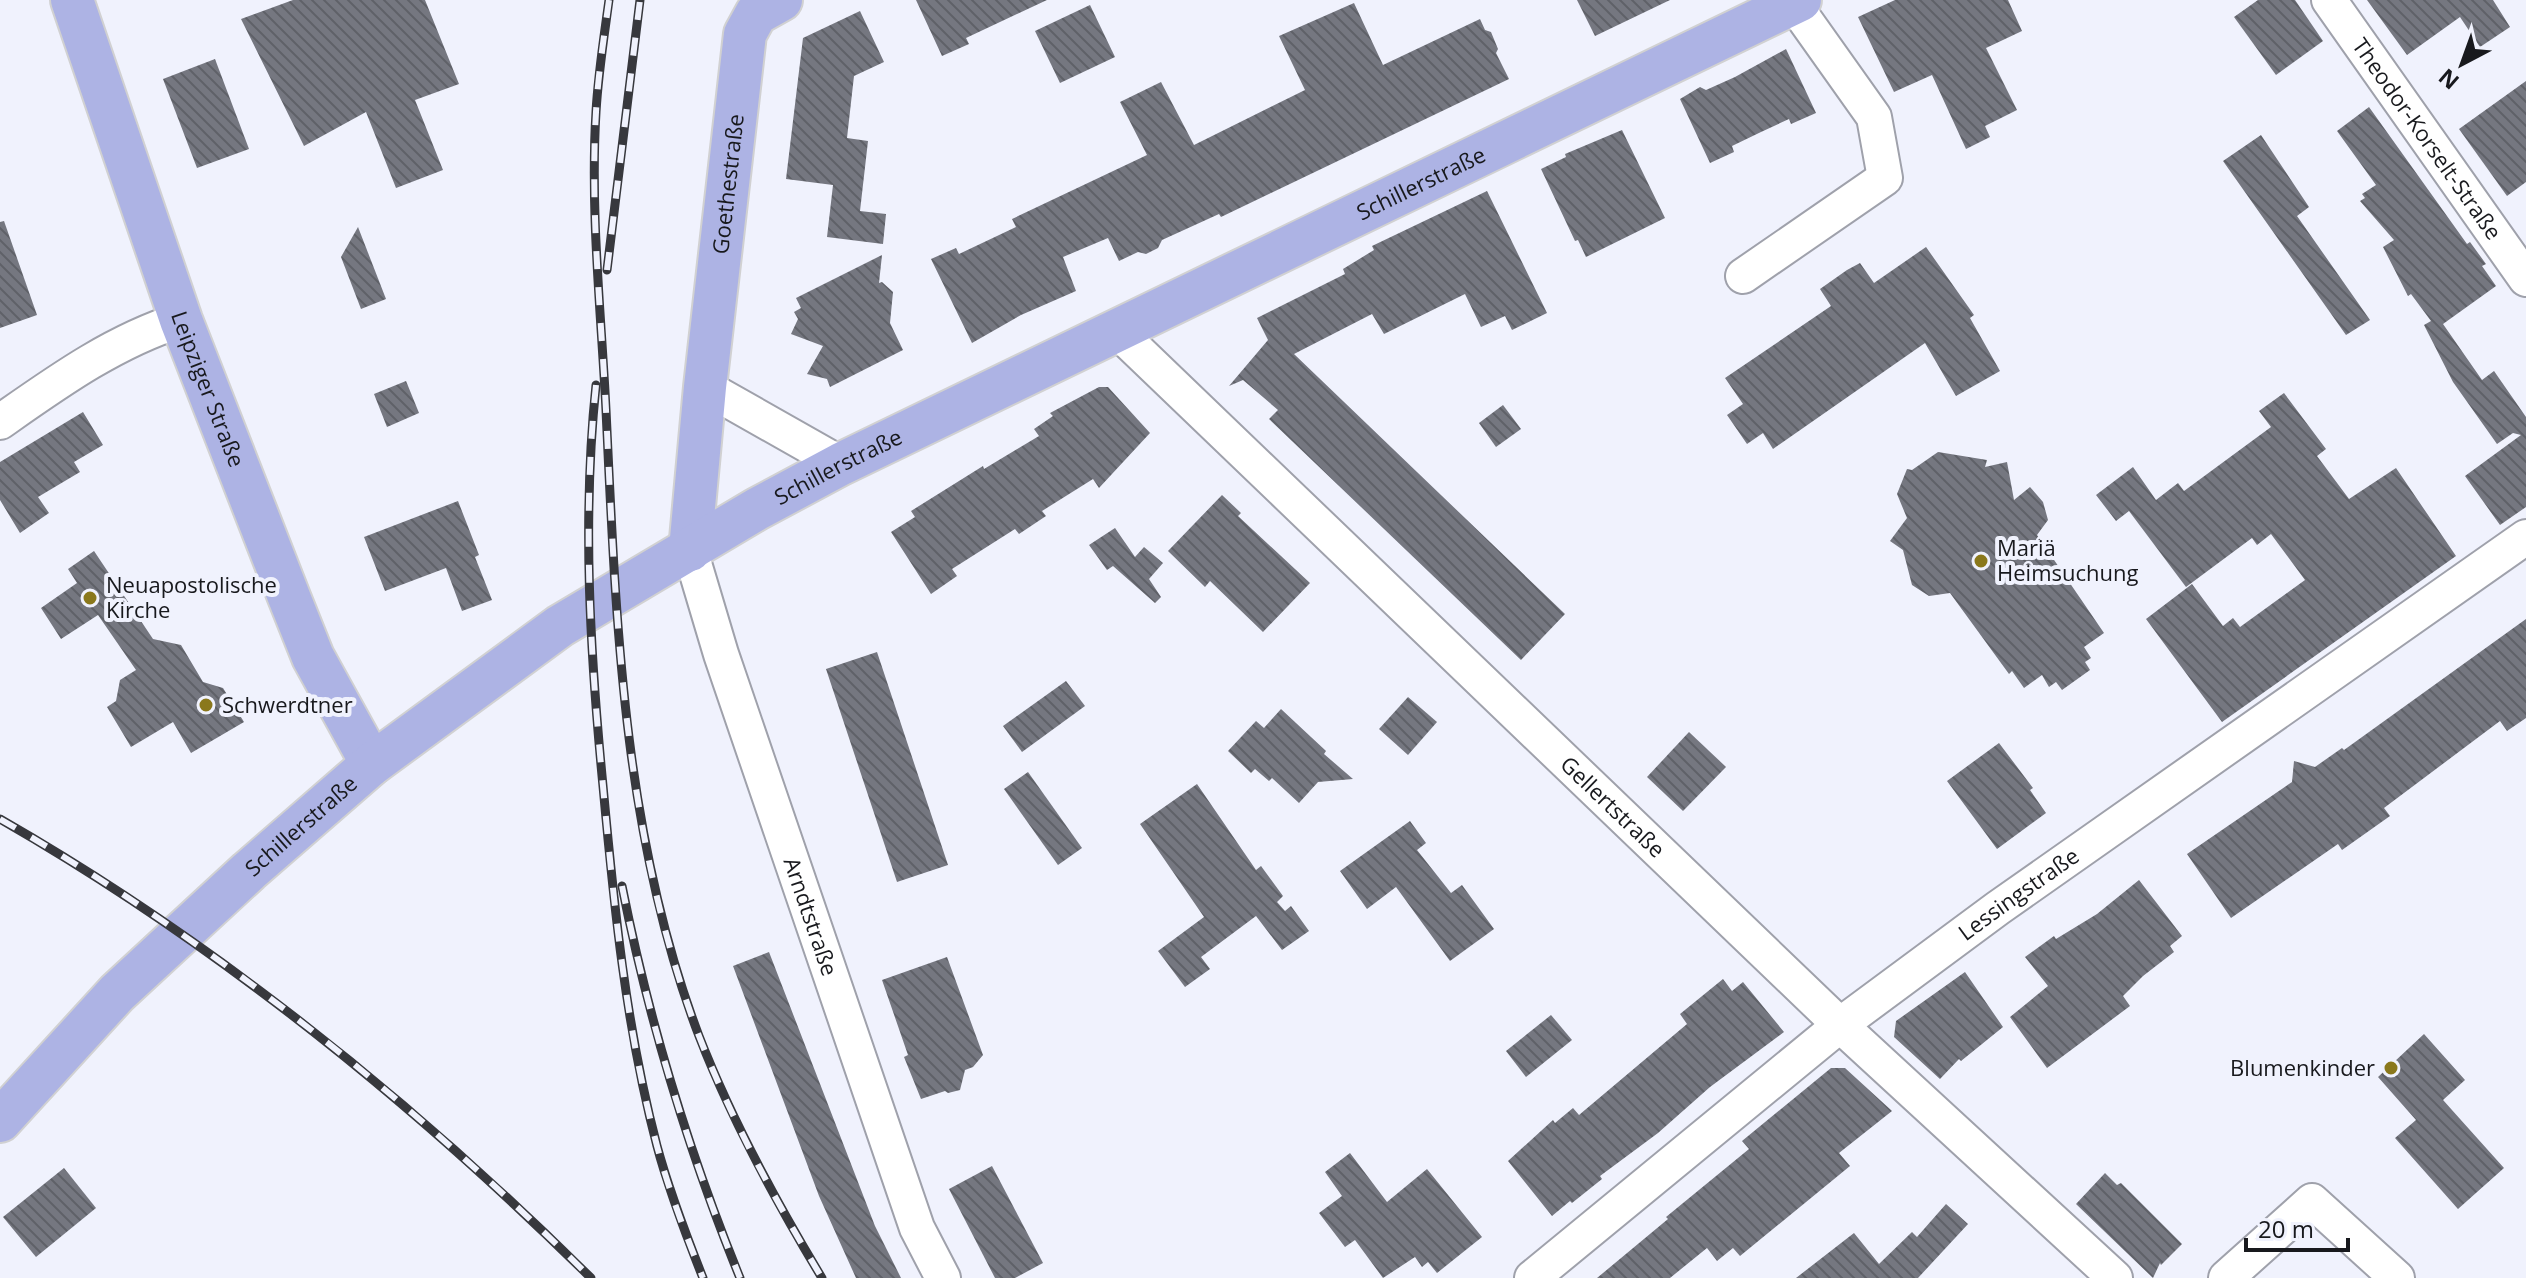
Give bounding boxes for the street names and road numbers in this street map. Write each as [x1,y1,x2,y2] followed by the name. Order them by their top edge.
[2346,31,2509,245] street label: Theodor-Korselt-Straße
[704,112,750,256] street label: Goethestraße
[1351,139,1490,226] street label: Schillerstraße
[165,307,253,471] street label: Leipziger Straße
[768,421,907,511] street label: Schillerstraße
[1555,749,1672,863] street label: Gellertstraße
[238,768,363,882] street label: Schillerstraße
[1952,840,2084,947] street label: Lessingstraße
[777,853,846,979] street label: Arndtstraße

